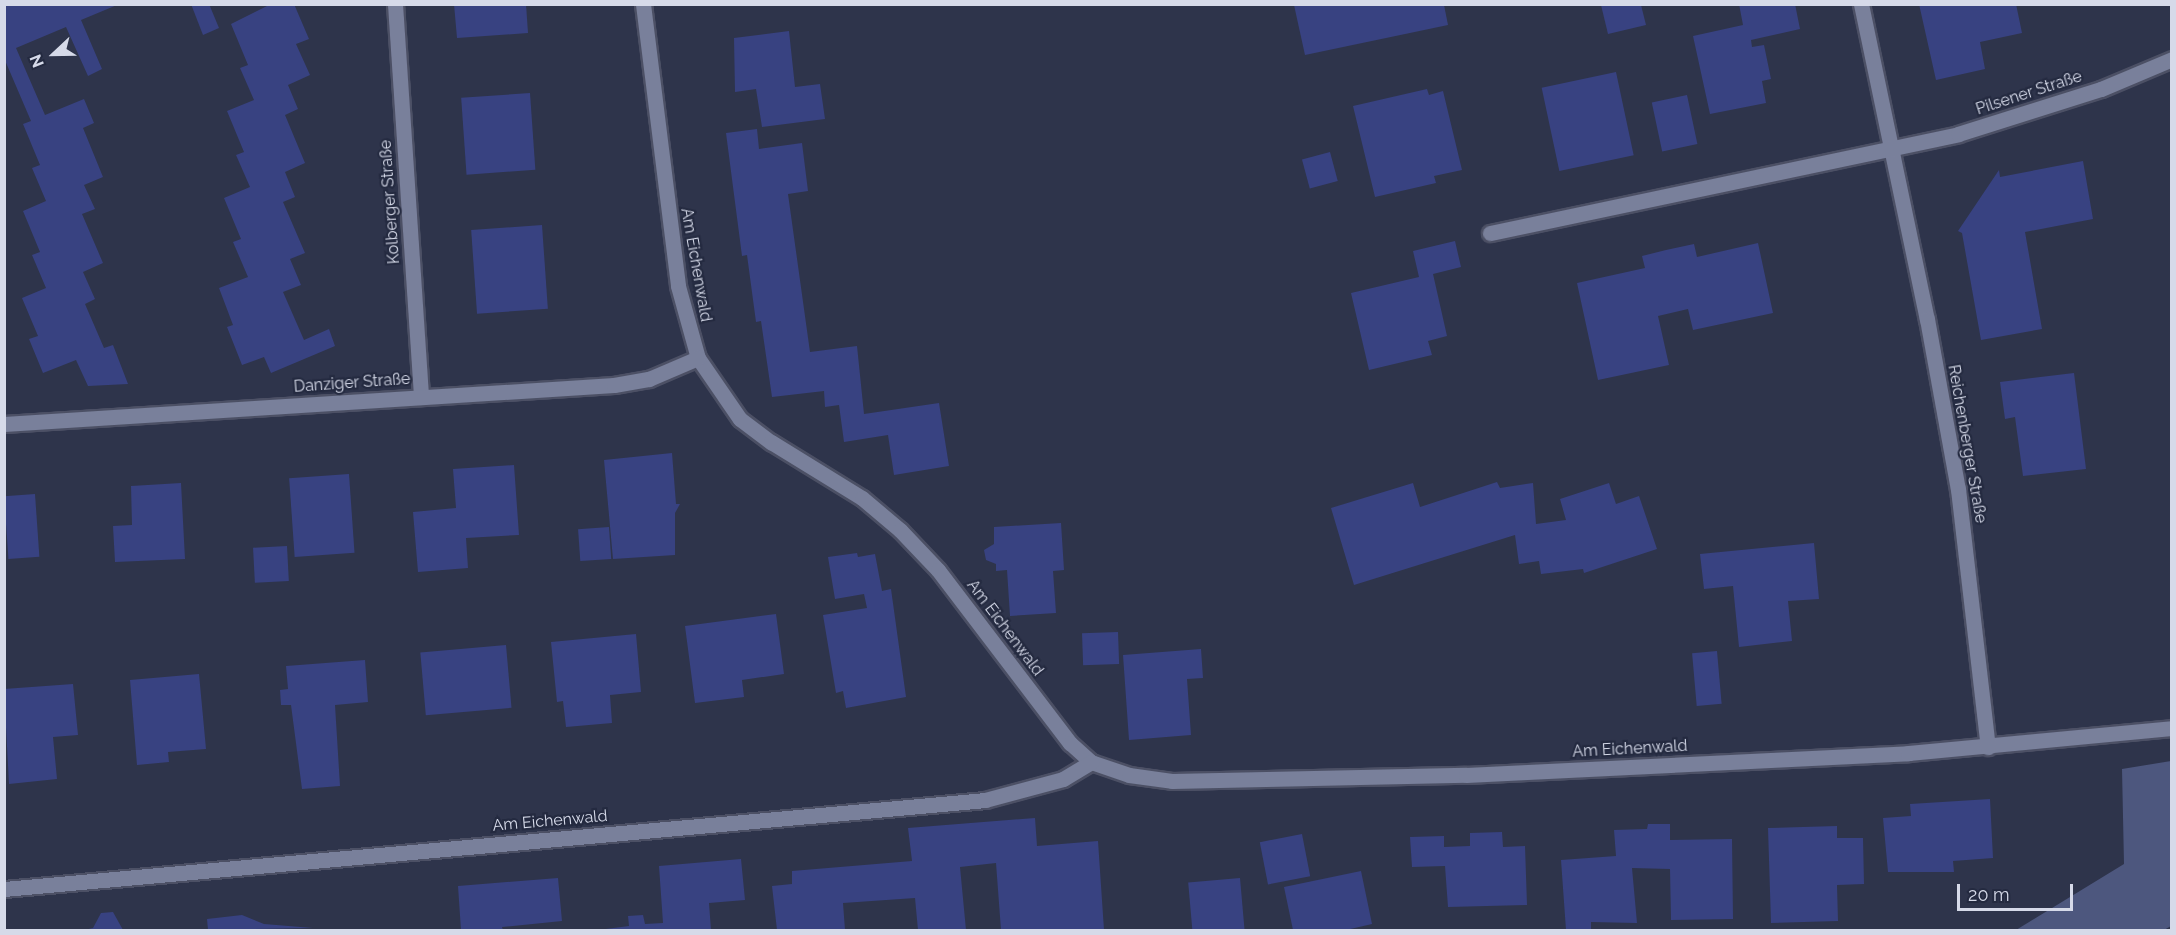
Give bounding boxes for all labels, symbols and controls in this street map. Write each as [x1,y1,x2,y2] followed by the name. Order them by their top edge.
[24,24,84,84] north arrow
[26,52,48,70] text: N
[1973,67,2085,119] street label: Pilsener Straße
[376,139,404,265] street label: Kolberger Straße
[677,207,715,323] street label: Am Eichenwald
[1944,363,1990,525] street label: Reichenberger Straße
[293,369,411,397] street label: Danziger Straße
[963,576,1047,680] street label: Am Eichenwald
[1572,736,1688,762] street label: Am Eichenwald
[492,806,608,836] street label: Am Eichenwald
[1960,872,2076,910] scale bar
[1968,884,2010,905] text: 20 m

